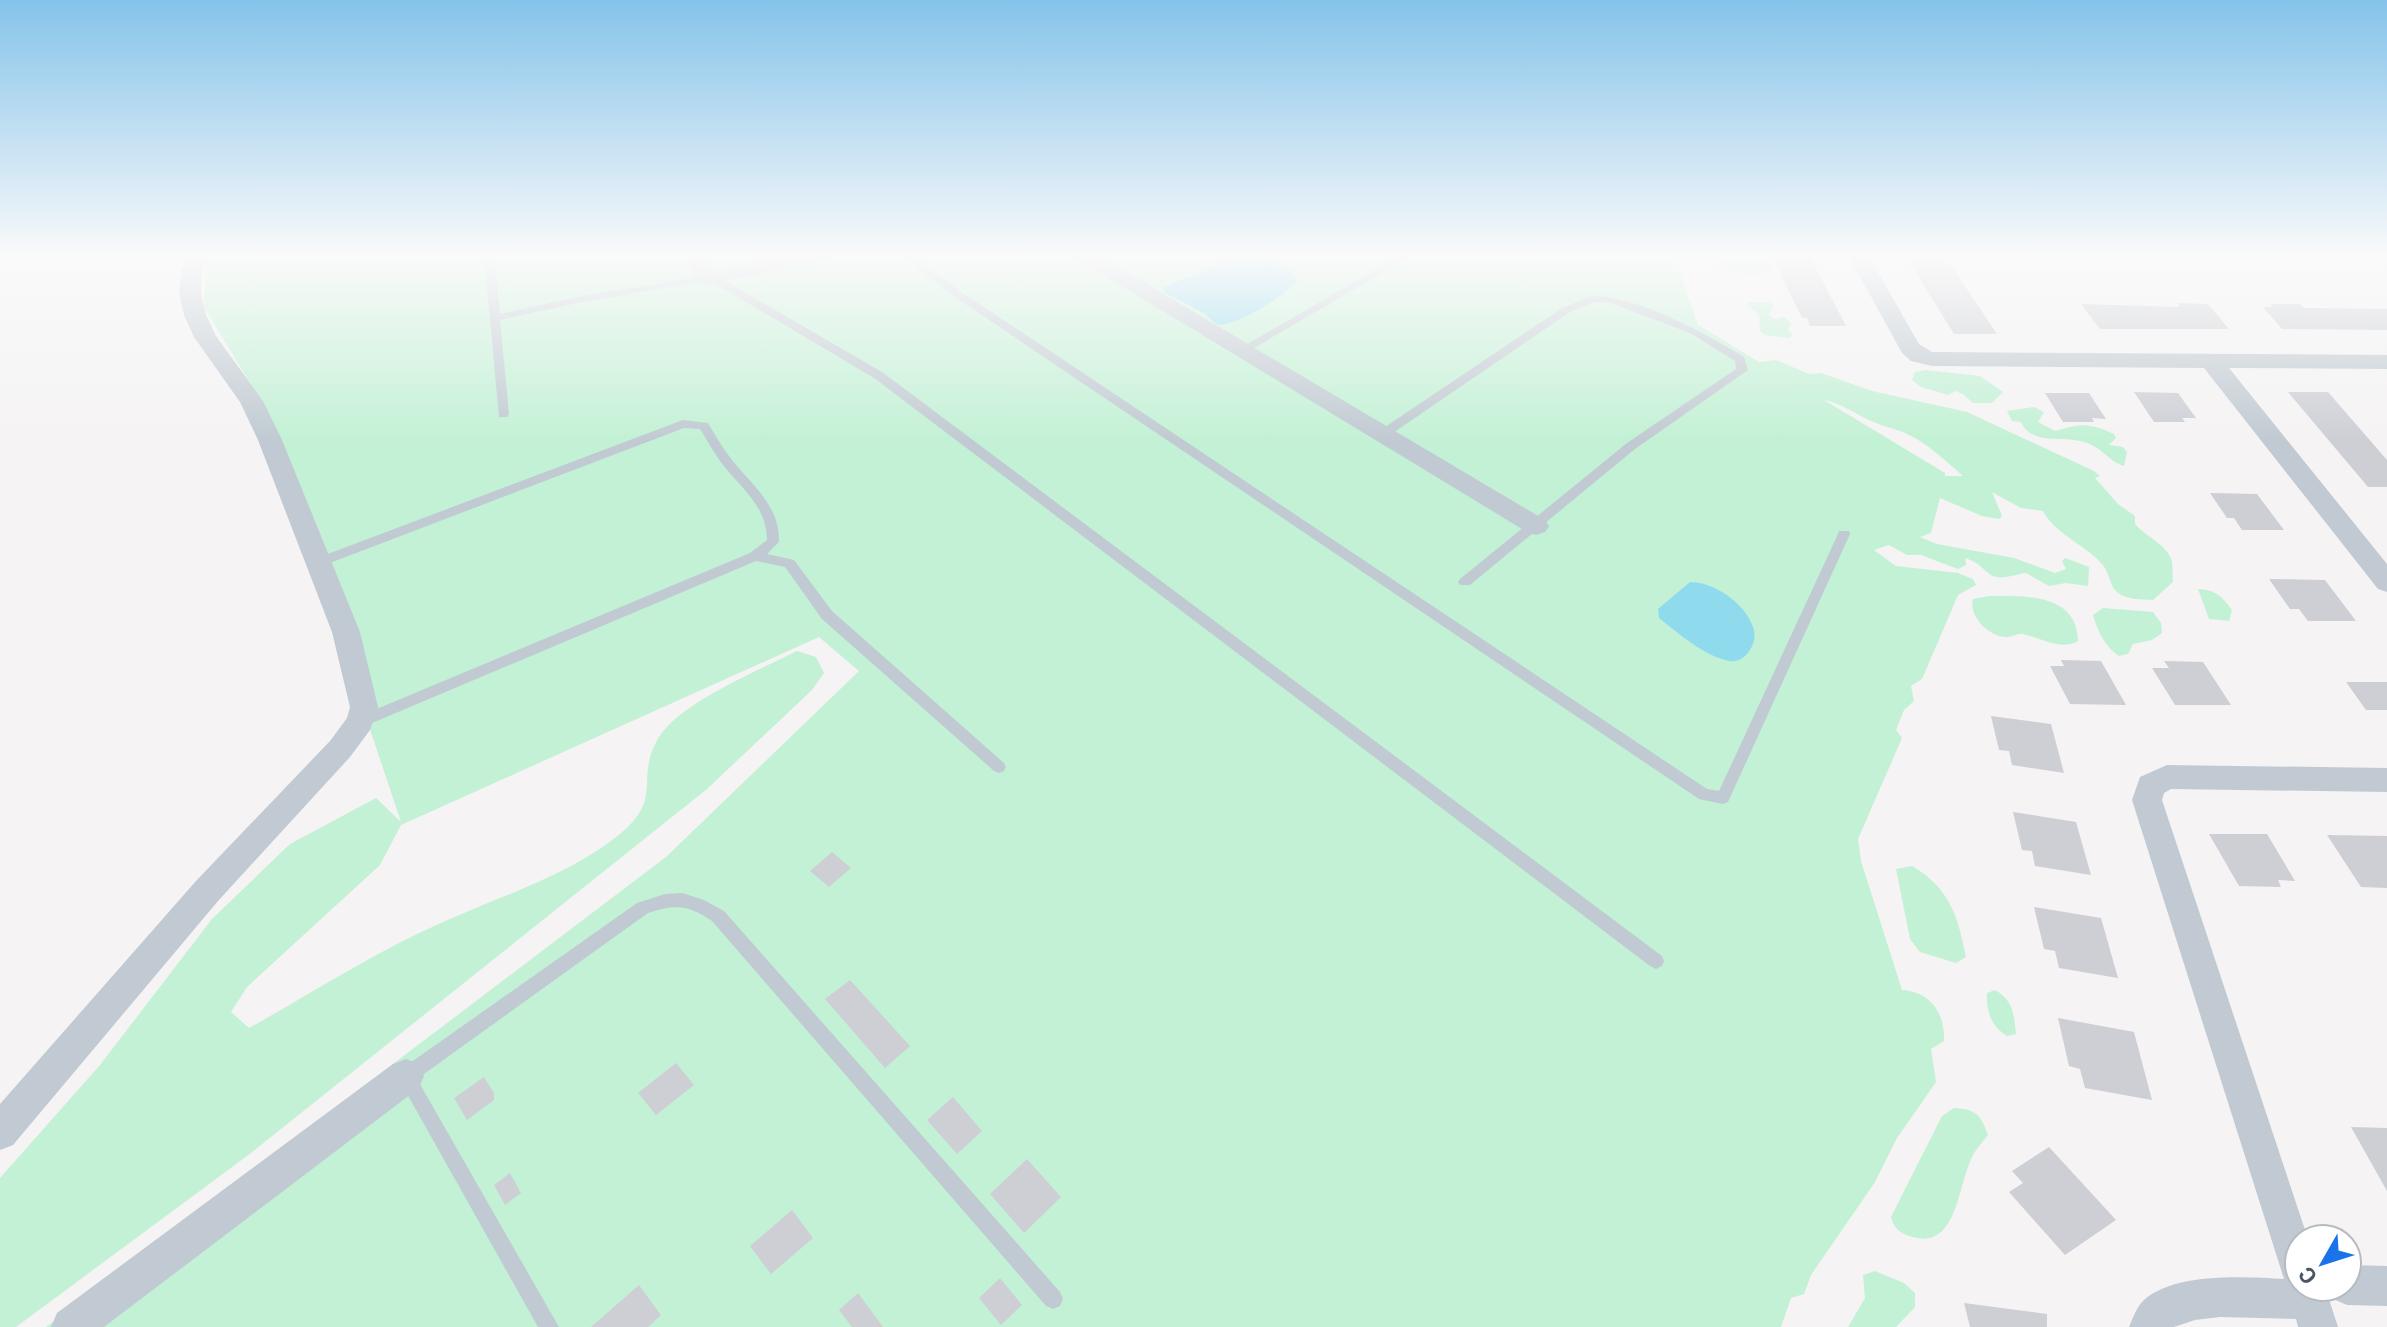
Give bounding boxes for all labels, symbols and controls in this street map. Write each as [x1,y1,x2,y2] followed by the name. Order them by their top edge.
[2283,1223,2363,1303] north arrow
[2294,1262,2322,1289] text: С

